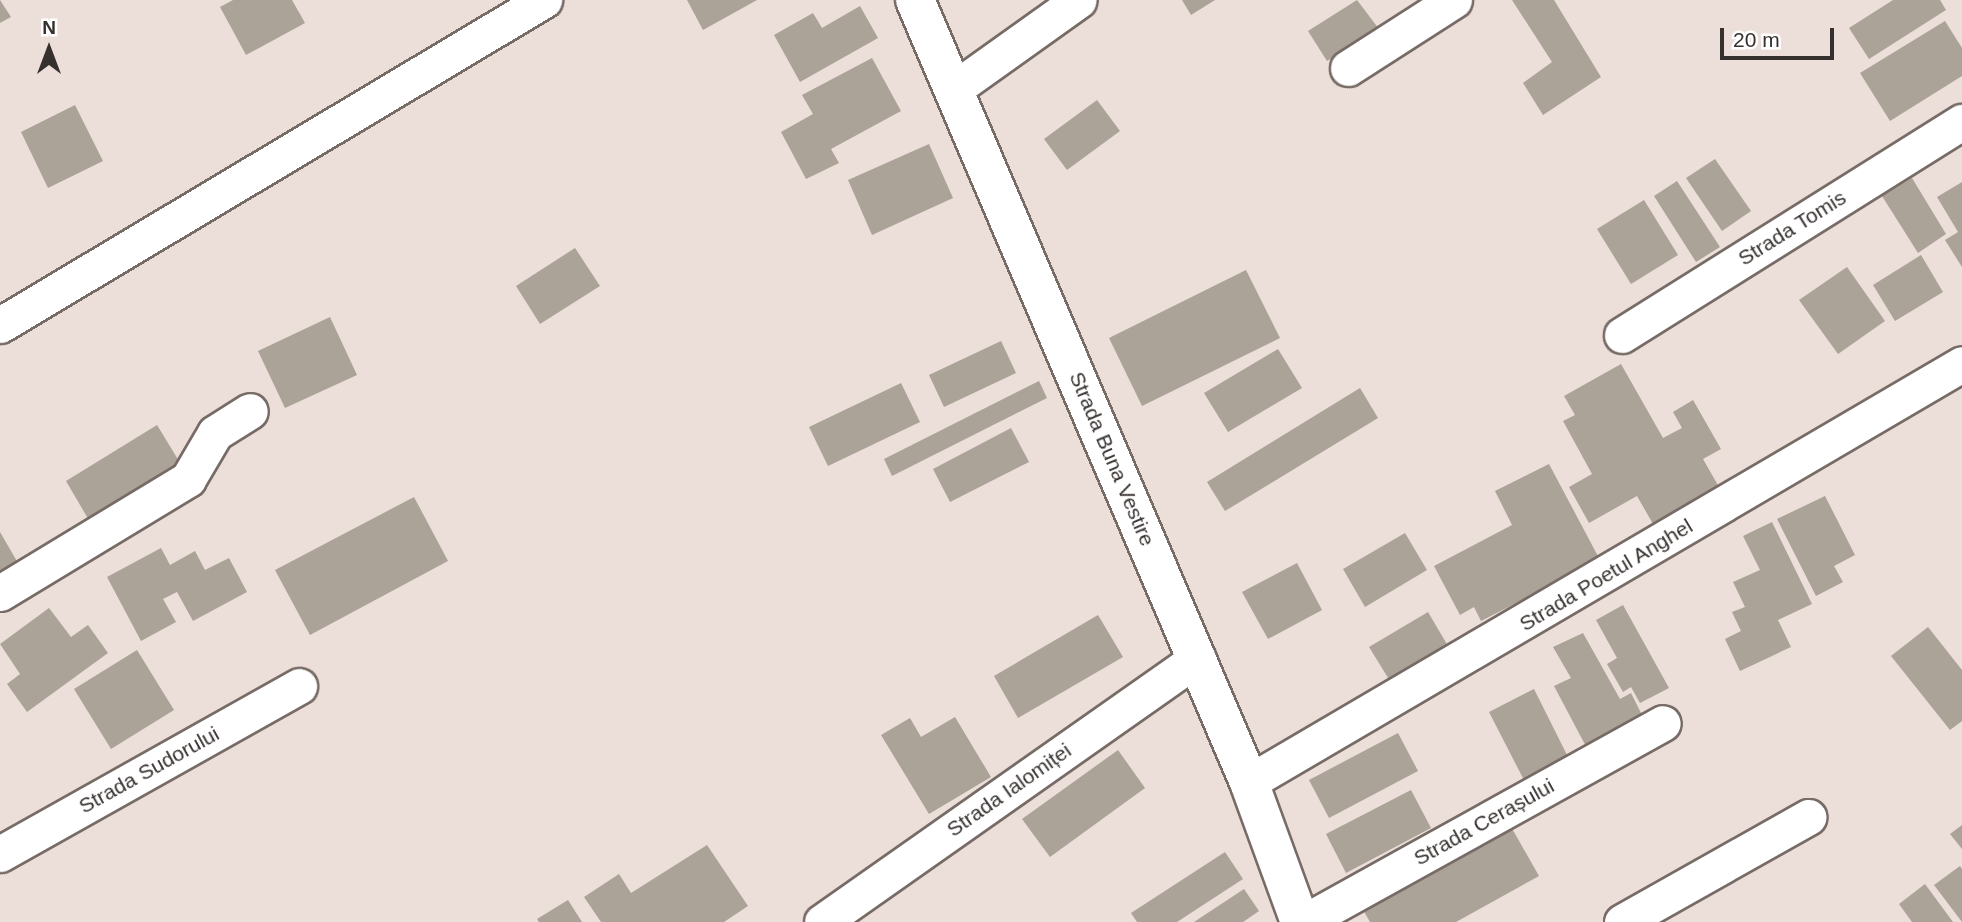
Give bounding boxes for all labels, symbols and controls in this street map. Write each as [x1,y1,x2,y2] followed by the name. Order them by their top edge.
[14,14,84,84] north arrow
[1724,14,1838,58] scale bar
[42,17,56,38] text: N
[1733,28,1780,51] text: 20 m
[1733,185,1851,271] street label: Strada Tomis
[1064,368,1160,550] street label: Strada Buna Vestire
[1514,513,1698,637] street label: Strada Poetul Anghel
[74,721,224,819] street label: Strada Sudorului
[942,738,1076,842] street label: Strada Ialomiței
[1409,773,1559,871] street label: Strada Cerașului

